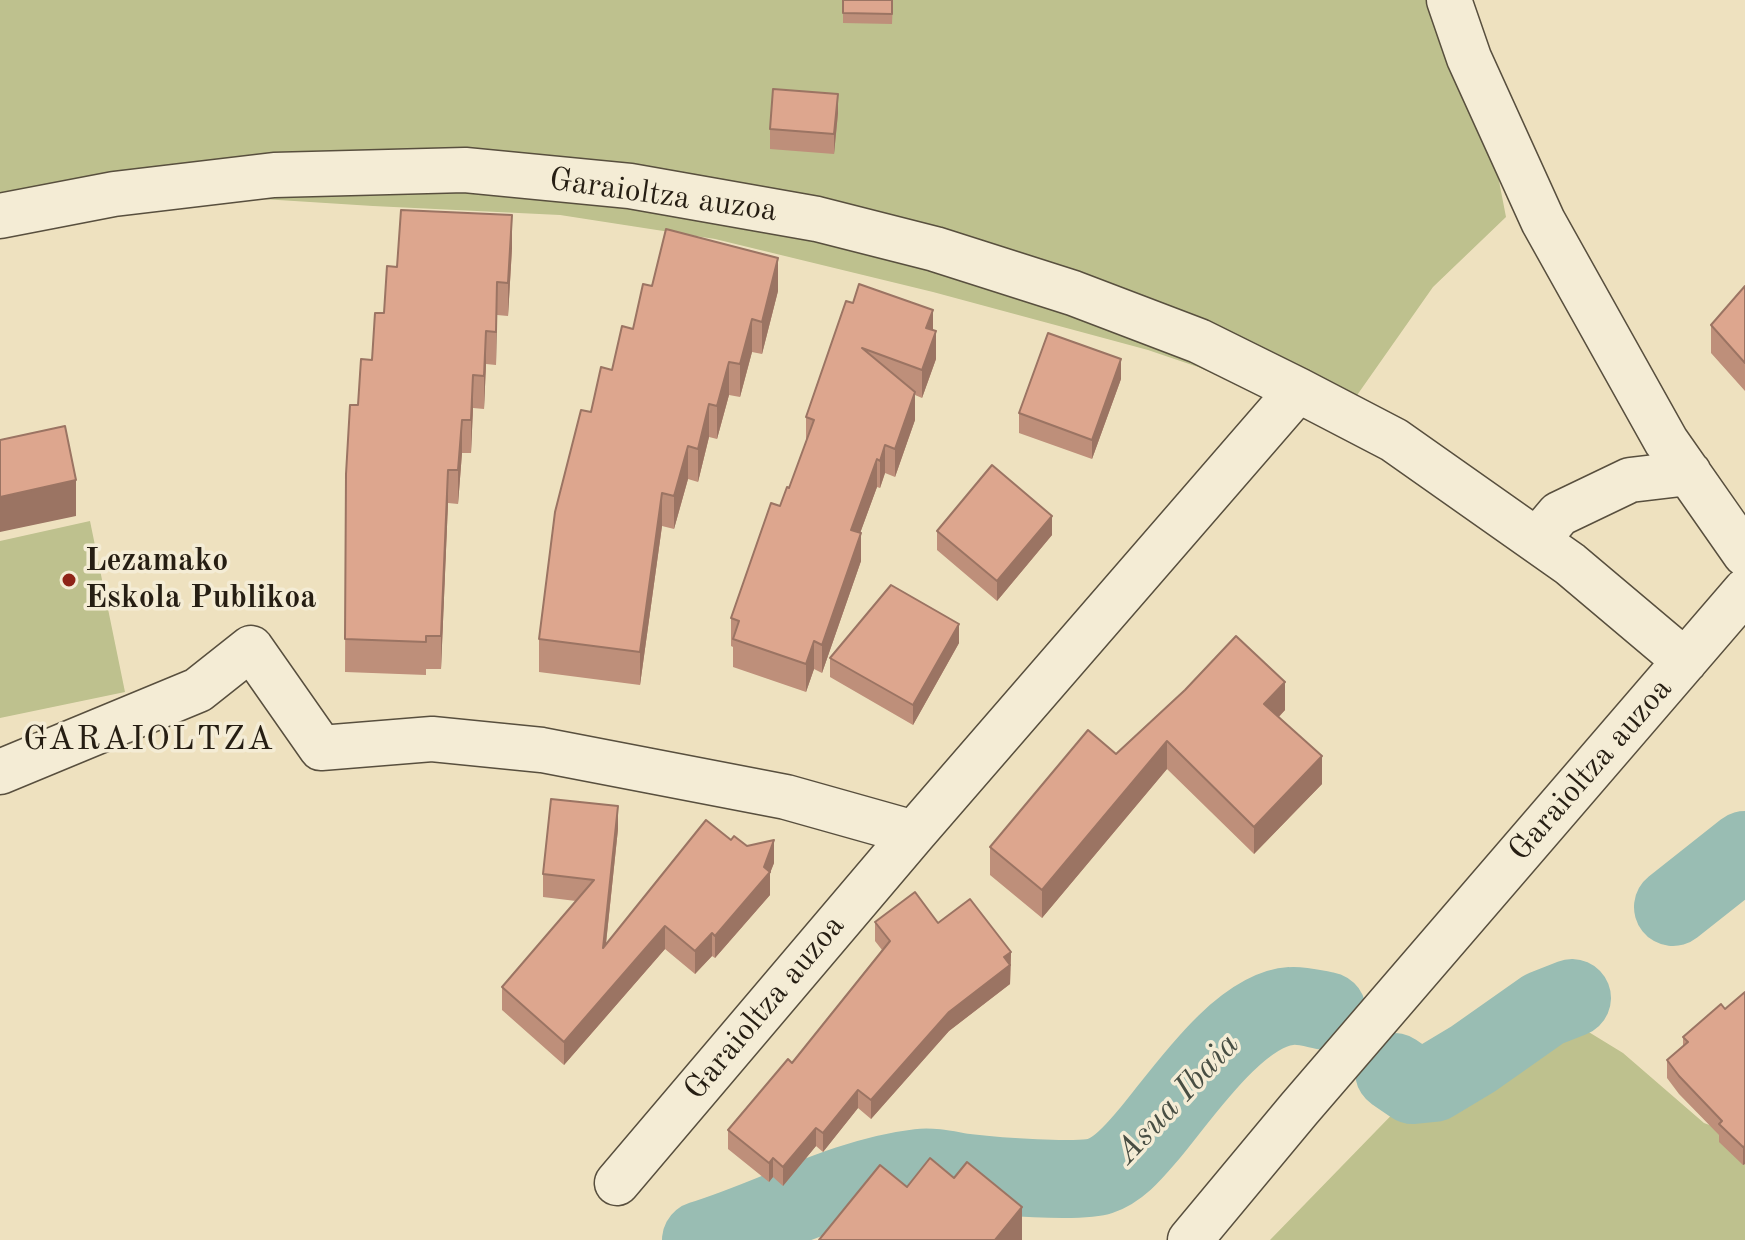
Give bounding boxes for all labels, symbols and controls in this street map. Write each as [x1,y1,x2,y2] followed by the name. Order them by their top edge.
[547,161,779,231] street label: Garaioltza auzoa
[85,543,317,618] place label: Lezamako Eskola Publikoa
[60,571,78,589] marker: Lezamako Eskola Publikoa
[1501,671,1681,869] street label: Garaioltza auzoa
[23,720,275,760] district label: GARAIOLTZA
[676,908,854,1108] street label: Garaioltza auzoa
[1107,1025,1249,1173] water label: Asua Ibaia

